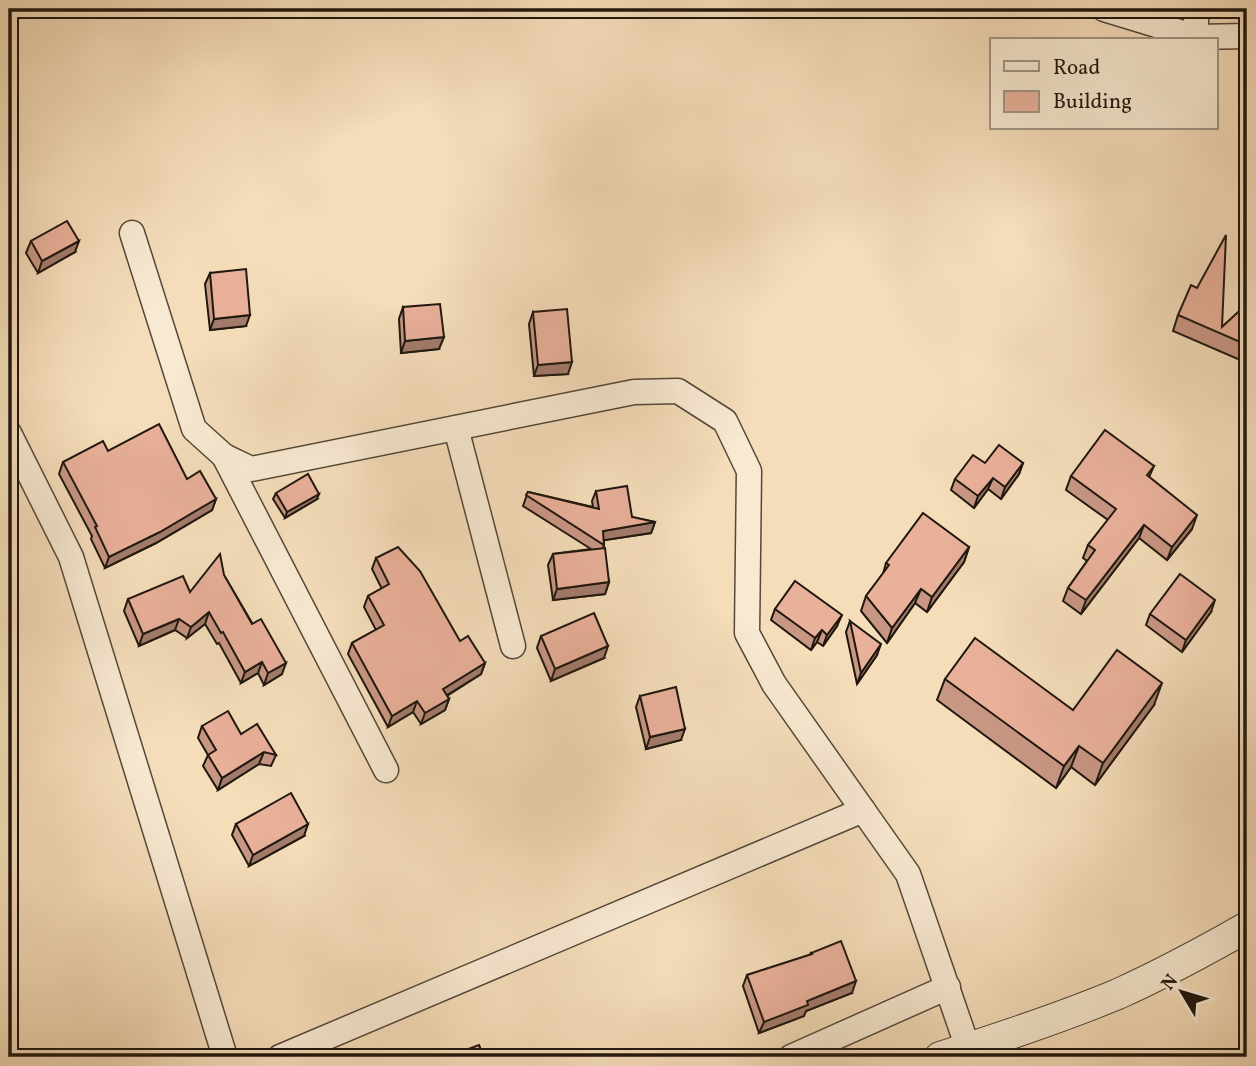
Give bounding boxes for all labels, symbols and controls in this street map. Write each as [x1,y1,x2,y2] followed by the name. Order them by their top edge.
[990,38,1218,130] legend
[1053,54,1100,83] text: Road
[1053,88,1132,117] text: Building
[1148,958,1218,1028] north arrow
[1156,969,1185,996] text: N

